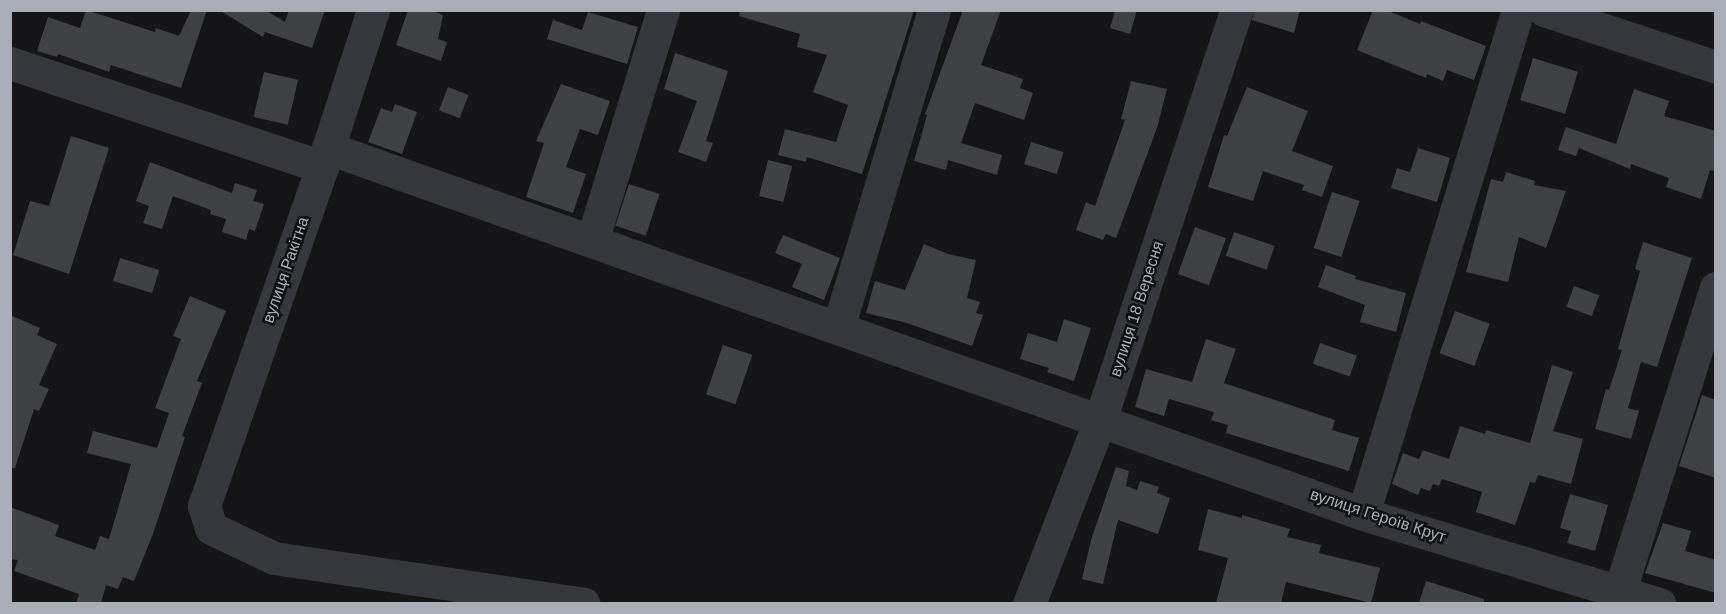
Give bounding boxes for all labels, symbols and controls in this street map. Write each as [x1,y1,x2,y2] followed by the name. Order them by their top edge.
[259,214,313,326] street label: вулиця Ракітна
[1106,239,1168,379] street label: вулиця 18 Вересня
[1308,485,1448,547] street label: вулиця Героїв Крут

